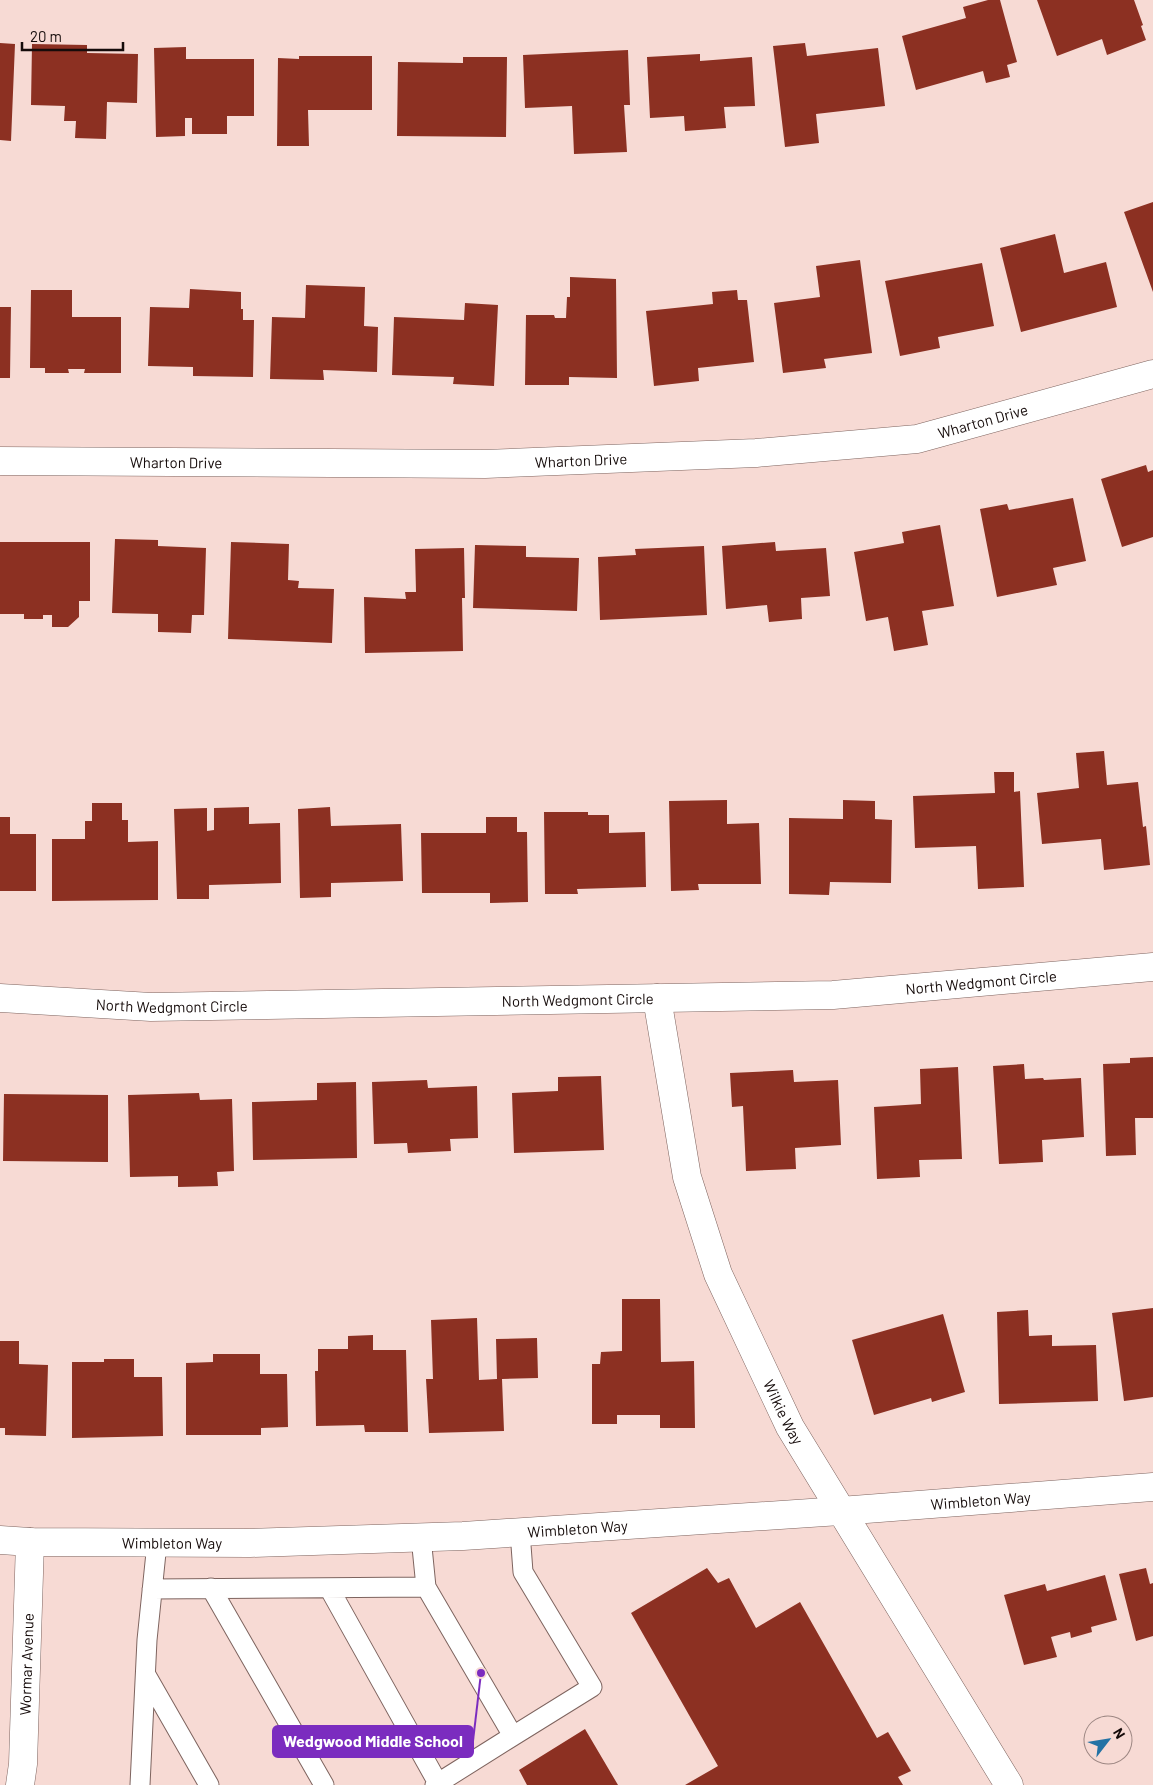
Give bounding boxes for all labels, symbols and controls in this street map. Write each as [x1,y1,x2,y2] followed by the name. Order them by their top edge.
[22,20,124,52] scale bar
[30,27,62,45] text: 20 m
[936,400,1030,442] street label: Wharton Drive
[534,449,628,471] street label: Wharton Drive
[130,453,222,471] street label: Wharton Drive
[905,966,1058,998] street label: North Wedgmont Circle
[502,989,654,1010] street label: North Wedgmont Circle
[95,995,248,1016] street label: North Wedgmont Circle
[760,1377,807,1448] street label: Wilkie Way
[930,1487,1031,1513] street label: Wimbleton Way
[527,1516,628,1541] street label: Wimbleton Way
[122,1533,222,1552] street label: Wimbleton Way
[16,1613,37,1716] street label: Wormar Avenue
[1083,1715,1133,1765] north arrow
[1110,1725,1129,1741] text: N
[273,1726,473,1757] callout: Wedgwood Middle School
[283,1731,463,1750] text: Wedgwood Middle School

